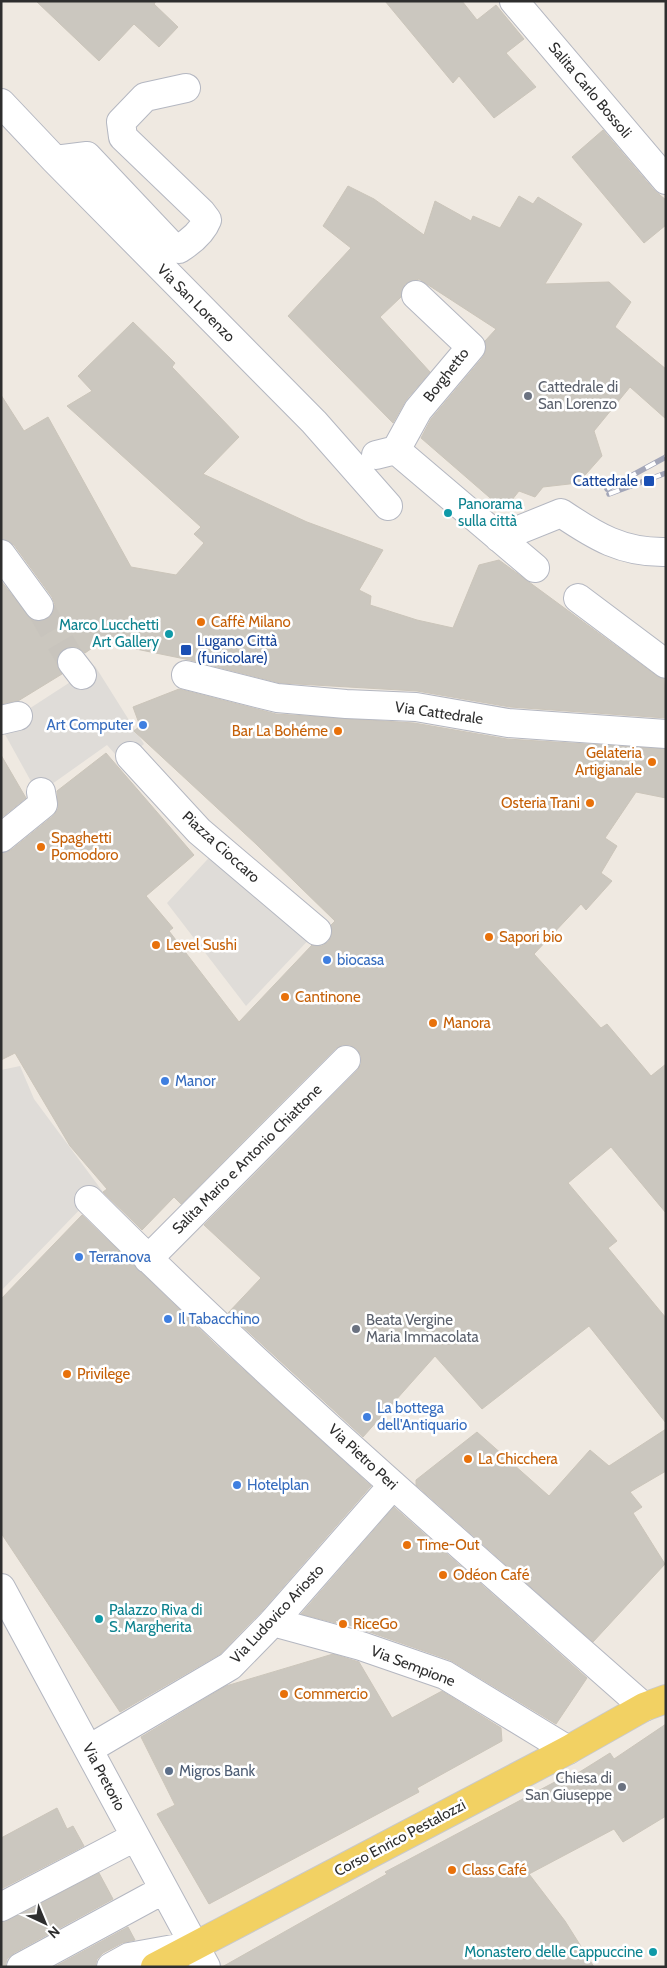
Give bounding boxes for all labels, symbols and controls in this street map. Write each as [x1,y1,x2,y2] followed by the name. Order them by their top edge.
[545,39,635,141] street label: Salita Carlo Bossoli
[153,260,239,346] street label: Via San Lorenzo
[419,344,473,406] street label: Borghetto
[538,378,618,413] place label: Cattedrale di San Lorenzo
[522,390,534,402] marker: Cattedrale di San Lorenzo
[573,472,638,490] place label: Cattedrale
[642,474,656,488] marker: Cattedrale
[458,495,523,530] place label: Panorama sulla città
[442,507,454,519] marker: Panorama sulla città
[211,613,291,631] place label: Caffè Milano
[59,616,159,651] place label: Marco Lucchetti Art Gallery
[195,616,207,628] marker: Caffè Milano
[163,628,175,640] marker: Marco Lucchetti Art Gallery
[197,632,278,667] place label: Lugano Città (funicolare)
[179,643,193,657] marker: Lugano Città (funicolare)
[394,698,485,728] street label: Via Cattedrale
[47,716,133,734] place label: Art Computer
[137,719,149,731] marker: Art Computer
[232,722,328,740] place label: Bar La Bohéme
[332,725,344,737] marker: Bar La Bohéme
[575,744,643,779] place label: Gelateria Artigianale
[646,756,658,768] marker: Gelateria Artigianale
[501,794,580,812] place label: Osteria Trani
[584,797,596,809] marker: Osteria Trani
[178,807,264,887] street label: Piazza Cioccaro
[51,829,118,864] place label: Spaghetti Pomodoro
[35,841,47,853] marker: Spaghetti Pomodoro
[499,928,563,946] place label: Sapori bio
[483,931,495,943] marker: Sapori bio
[166,936,237,954] place label: Level Sushi
[150,939,162,951] marker: Level Sushi
[337,951,385,969] place label: biocasa
[321,954,333,966] marker: biocasa
[295,988,361,1006] place label: Cantinone
[279,991,291,1003] marker: Cantinone
[443,1014,492,1032] place label: Manora
[427,1017,439,1029] marker: Manora
[175,1072,216,1090] place label: Manor
[159,1075,171,1087] marker: Manor
[168,1080,326,1238] street label: Salita Mario e Antonio Chiattone
[89,1248,152,1266] place label: Terranova
[73,1251,85,1263] marker: Terranova
[178,1310,260,1328] place label: Il Tabacchino
[366,1311,480,1346] place label: Beata Vergine Maria Immacolata
[162,1313,174,1325] marker: Il Tabacchino
[350,1323,362,1335] marker: Beata Vergine Maria Immacolata
[77,1365,131,1383] place label: Privilege
[61,1368,73,1380] marker: Privilege
[377,1399,467,1434] place label: La bottega dell'Antiquario
[361,1411,373,1423] marker: La bottega dell'Antiquario
[325,1420,401,1494] street label: Via Pietro Peri
[478,1450,559,1468] place label: La Chicchera
[462,1453,474,1465] marker: La Chicchera
[247,1476,309,1494] place label: Hotelplan
[231,1479,243,1491] marker: Hotelplan
[417,1536,480,1554] place label: Time-Out
[401,1539,413,1551] marker: Time-Out
[226,1561,328,1667] street label: Via Ludovico Ariosto
[453,1566,530,1584] place label: Odéon Café
[437,1569,449,1581] marker: Odéon Café
[109,1601,202,1636] place label: Palazzo Riva di S. Margherita
[93,1613,105,1625] marker: Palazzo Riva di S. Margherita
[353,1615,398,1633] place label: RiceGo
[337,1618,349,1630] marker: RiceGo
[368,1642,458,1690] street label: Via Sempione
[294,1685,368,1703] place label: Commercio
[278,1688,290,1700] marker: Commercio
[79,1740,129,1814] street label: Via Pretorio
[179,1762,256,1780] place label: Migros Bank
[163,1765,175,1777] marker: Migros Bank
[525,1769,612,1804] place label: Chiesa di San Giuseppe
[616,1781,628,1793] marker: Chiesa di San Giuseppe
[331,1796,469,1880] street label: Corso Enrico Pestalozzi
[462,1861,527,1879] place label: Class Café
[446,1864,458,1876] marker: Class Café
[20,1898,70,1948] north arrow
[44,1922,64,1942] text: N
[464,1943,643,1961] place label: Monastero delle Cappuccine
[647,1946,659,1958] marker: Monastero delle Cappuccine

